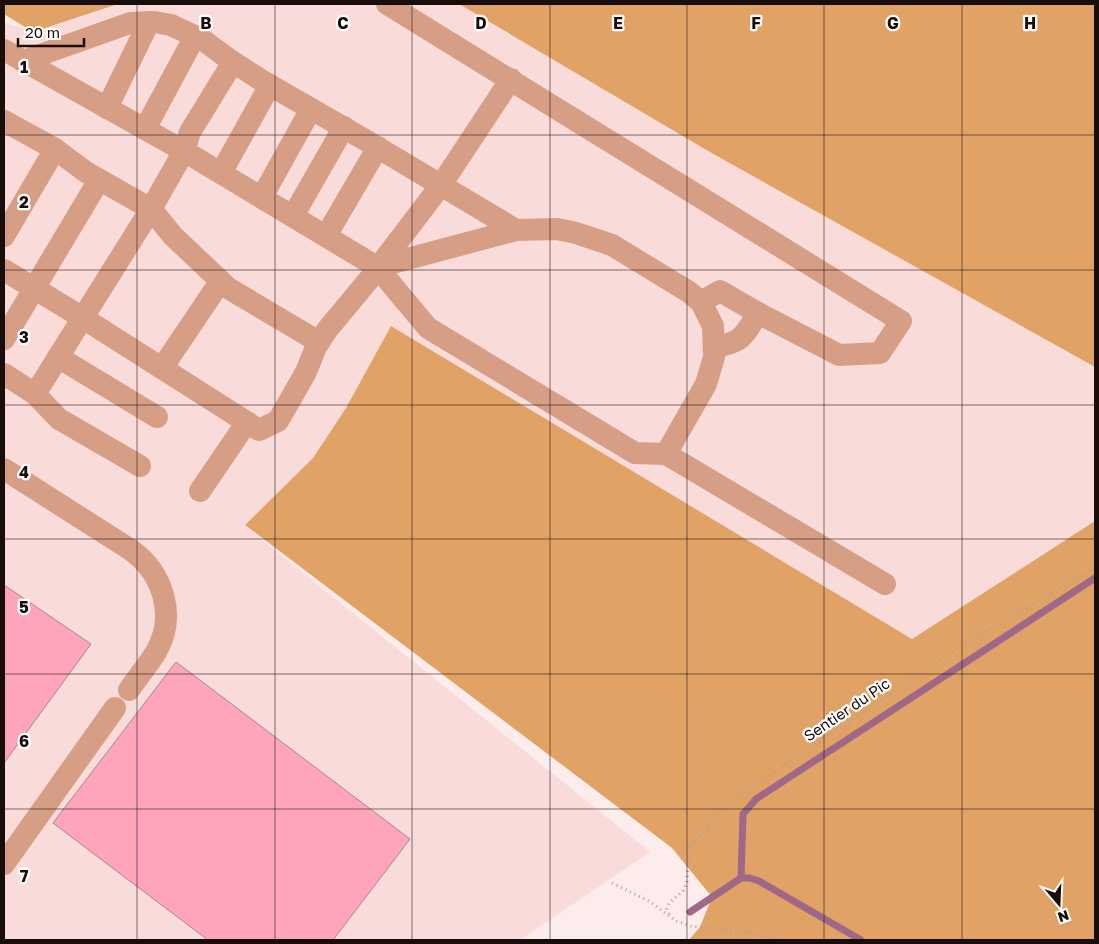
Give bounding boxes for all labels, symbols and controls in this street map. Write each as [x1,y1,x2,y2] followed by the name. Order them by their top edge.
[200,13,212,33] text: B
[337,13,349,33] text: C
[475,13,487,33] text: D
[613,13,623,33] text: E
[751,13,761,33] text: F
[887,13,899,33] text: G
[1024,13,1036,33] text: H
[18,15,84,47] scale bar
[25,23,60,41] text: 20 m
[20,57,28,77] text: 1
[19,192,29,212] text: 2
[19,327,29,347] text: 3
[19,462,29,482] text: 4
[19,597,29,617] text: 5
[800,674,893,745] street label: Sentier du Pic
[19,731,29,751] text: 6
[20,866,29,886] text: 7
[1034,879,1084,929] north arrow
[1056,907,1071,927] text: N

